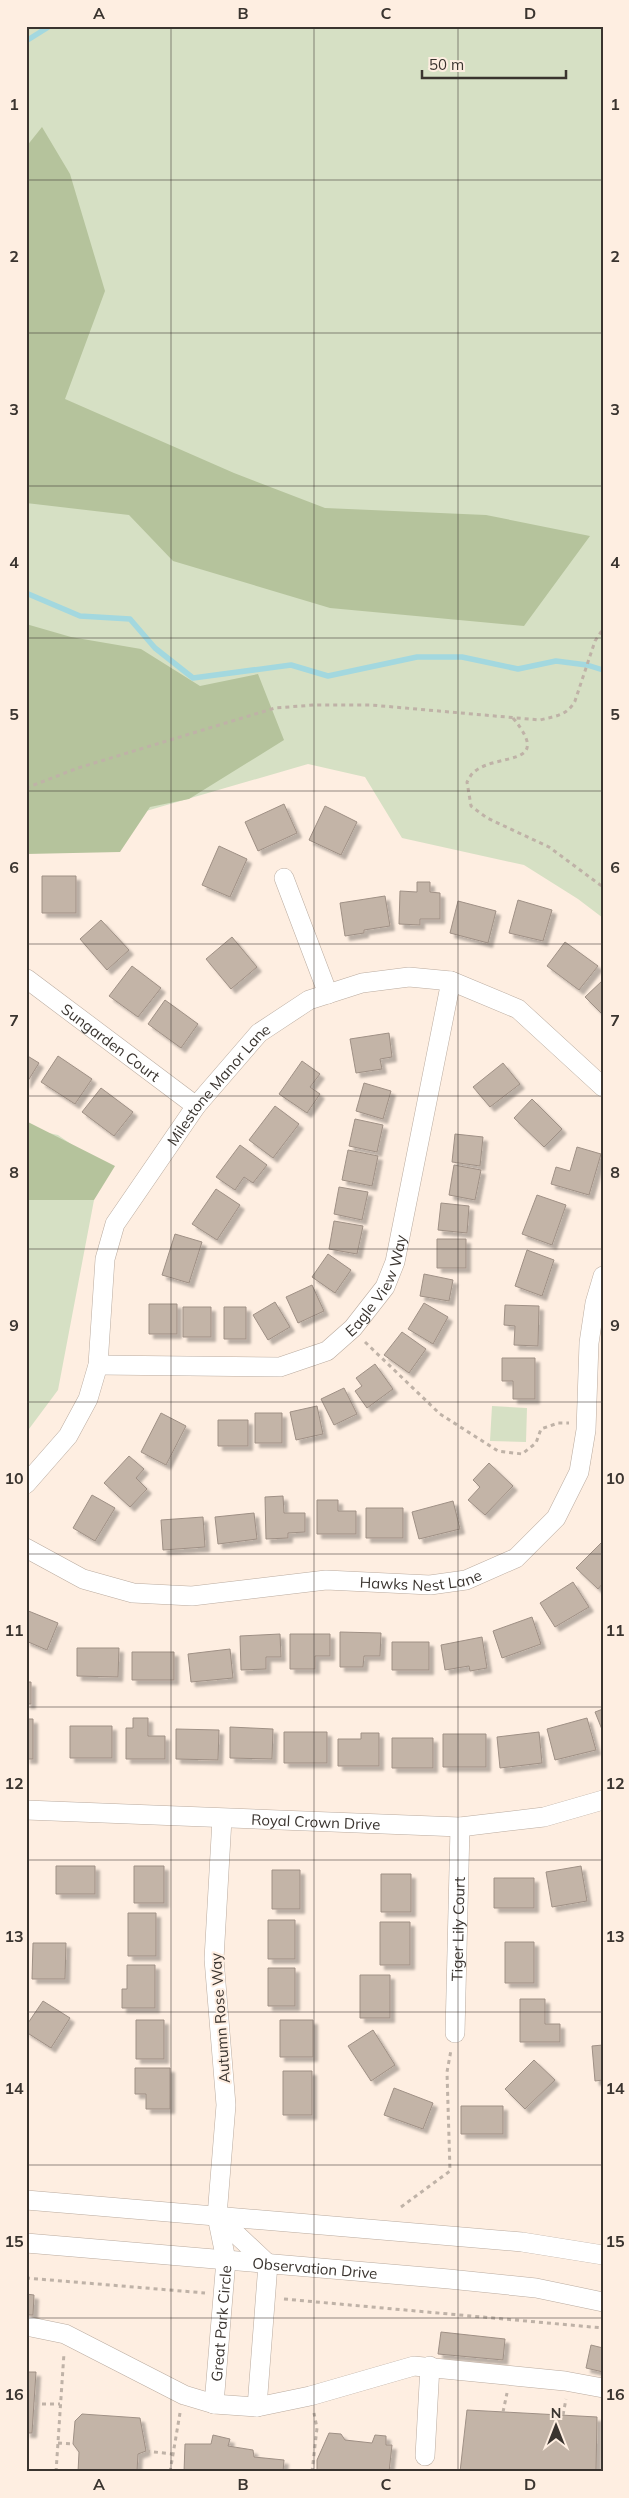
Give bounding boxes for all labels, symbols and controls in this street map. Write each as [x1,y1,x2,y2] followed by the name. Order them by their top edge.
[93,3,105,23] text: A
[237,3,249,23] text: B
[381,3,392,23] text: C
[524,3,536,23] text: D
[422,48,565,80] scale bar
[429,55,464,74] text: 50 m
[9,94,19,114] text: 1
[610,94,620,114] text: 1
[9,246,19,266] text: 2
[610,246,620,266] text: 2
[9,399,19,419] text: 3
[610,399,620,419] text: 3
[9,552,19,572] text: 4
[610,552,620,572] text: 4
[9,704,19,724] text: 5
[610,704,620,724] text: 5
[9,857,19,877] text: 6
[610,857,620,877] text: 6
[58,999,164,1085] street label: Sungarden Court
[9,1010,19,1030] text: 7
[610,1010,620,1030] text: 7
[162,1019,273,1149] street label: Milestone Manor Lane
[9,1162,19,1182] text: 8
[610,1162,620,1182] text: 8
[341,1233,410,1340] street label: Eagle View Way
[9,1315,19,1335] text: 9
[610,1315,620,1335] text: 9
[4,1468,24,1488] text: 10
[605,1468,625,1488] text: 10
[359,1565,484,1595] street label: Hawks Nest Lane
[4,1620,24,1640] text: 11
[605,1620,625,1640] text: 11
[4,1773,24,1793] text: 12
[605,1773,625,1793] text: 12
[251,1809,381,1833] street label: Royal Crown Drive
[447,1877,468,1982] street label: Tiger Lily Court
[4,1926,24,1946] text: 13
[605,1926,625,1946] text: 13
[206,1952,234,2084] street label: Autumn Rose Way
[4,2078,24,2098] text: 14
[605,2078,625,2098] text: 14
[4,2231,24,2251] text: 15
[605,2231,625,2251] text: 15
[252,2253,378,2282] street label: Observation Drive
[206,2264,235,2382] street label: Great Park Circle
[4,2384,24,2404] text: 16
[605,2384,625,2404] text: 16
[532,2400,582,2450] north arrow
[551,2404,561,2422] text: N
[93,2474,105,2494] text: A
[237,2474,249,2494] text: B
[381,2474,392,2494] text: C
[524,2474,536,2494] text: D

